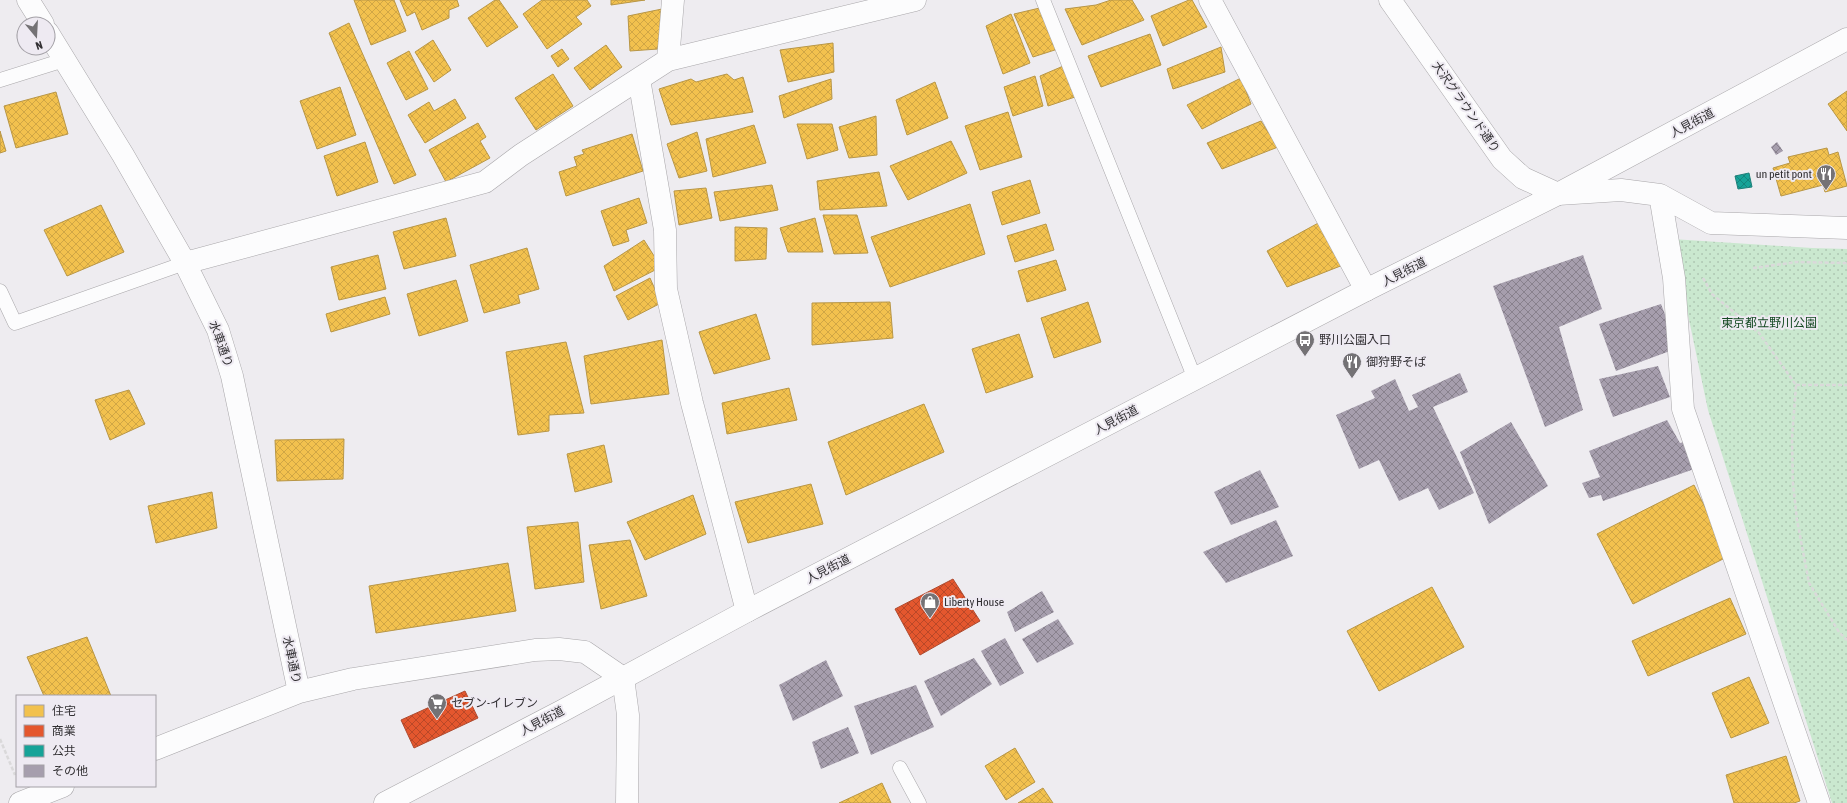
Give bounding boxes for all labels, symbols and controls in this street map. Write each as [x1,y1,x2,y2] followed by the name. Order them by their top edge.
[16,16,56,56] north arrow
[34,39,44,52] text: N
[1429,59,1503,155] street label: 大沢グラウンド通り
[1668,106,1716,140] street label: 人見街道
[1815,163,1837,191] restaurant icon: un petit pont
[1756,167,1813,181] place label: un petit pont
[1379,255,1429,289] street label: 人見街道
[1721,316,1817,330] park label: 東京都立野川公園
[206,319,236,369] street label: 水車通り
[1294,329,1316,357] bus stop icon: 野川公園入口
[1319,333,1391,347] place label: 野川公園入口
[1341,351,1363,379] restaurant icon: 御狩野そば
[1366,355,1426,369] place label: 御狩野そば
[1092,403,1140,437] street label: 人見街道
[803,552,853,586] street label: 人見街道
[919,591,941,619] shop icon: Liberty House
[944,595,1004,609] place label: Liberty House
[280,635,304,685] street label: 水車通り
[426,692,448,720] supermarket icon: セブン-イレブン
[16,695,156,787] legend
[451,696,538,710] place label: セブン-イレブン
[52,704,76,718] text: 住宅
[518,704,566,738] street label: 人見街道
[52,724,76,738] text: 商業
[52,744,76,758] text: 公共
[52,764,88,778] text: その他

